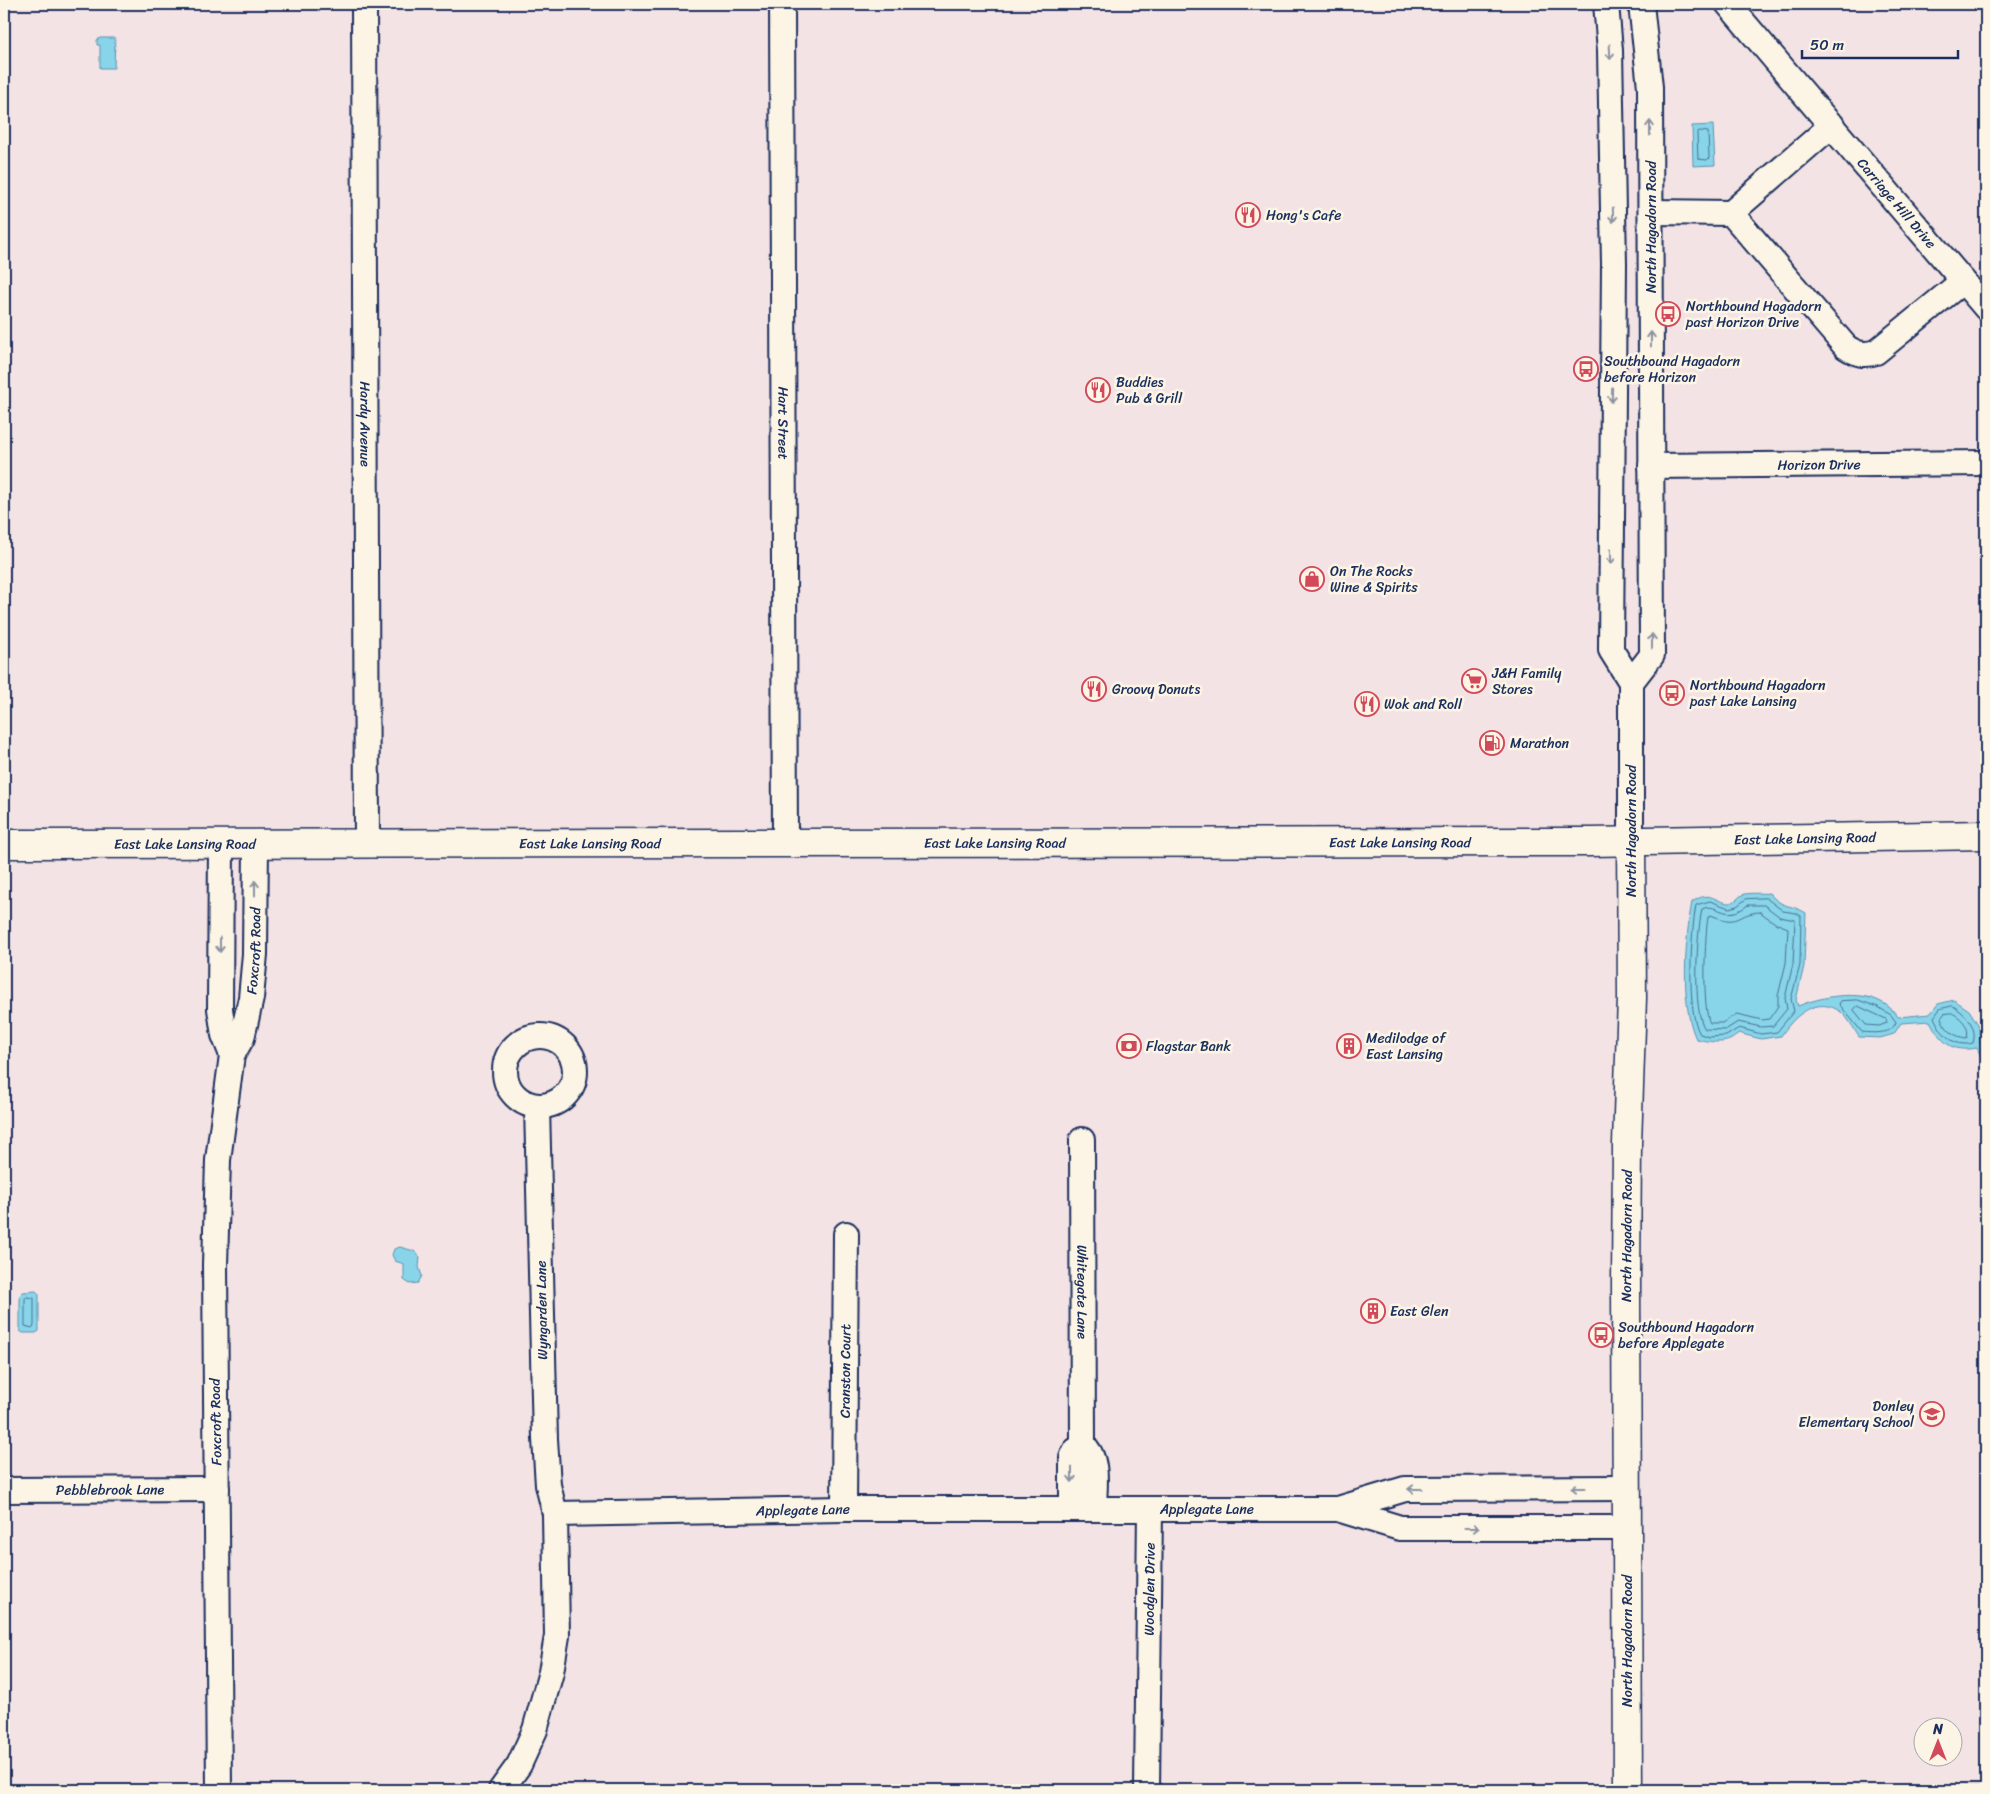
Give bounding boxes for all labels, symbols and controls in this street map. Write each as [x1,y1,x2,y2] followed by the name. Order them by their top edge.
[1802,28,1959,60] scale bar
[1810,32,1845,58] text: 50 m
[1605,44,1615,60] one-way arrow
[1646,120,1655,136] one-way arrow
[1851,152,1943,254] street label: Carriage Hill Drive
[1639,159,1664,293] street label: North Hagadorn Road
[1235,202,1261,228] restaurant icon: Hong's Cafe
[1266,203,1341,228] place label: Hong's Cafe
[1608,206,1618,223] one-way arrow
[1685,294,1822,335] place label: Northbound Hagadorn past Horizon Drive
[1655,301,1681,327] bus stop icon: Northbound Hagadorn past Horizon Drive
[1646,331,1656,348] one-way arrow
[1604,349,1741,390] place label: Southbound Hagadorn before Horizon
[1573,356,1599,382] bus stop icon: Southbound Hagadorn before Horizon
[1116,370,1183,411] place label: Buddies Pub & Grill
[1085,377,1111,403] restaurant icon: Buddies Pub & Grill
[353,381,378,467] street label: Hardy Avenue
[771,386,796,460] street label: Hart Street
[1607,386,1617,403] one-way arrow
[1777,452,1861,477] street label: Horizon Drive
[1606,549,1616,565] one-way arrow
[1330,559,1418,600] place label: On The Rocks Wine & Spirits
[1299,566,1325,592] shop icon: On The Rocks Wine & Spirits
[1647,634,1657,650] one-way arrow
[1491,661,1562,702] place label: J&H Family Stores
[1461,668,1487,694] supermarket icon: J&H Family Stores
[1689,673,1826,714] place label: Northbound Hagadorn past Lake Lansing
[1081,676,1107,702] restaurant icon: Groovy Donuts
[1112,677,1200,702] place label: Groovy Donuts
[1659,680,1685,706] bus stop icon: Northbound Hagadorn past Lake Lansing
[1354,691,1380,717] restaurant icon: Wok and Roll
[1384,692,1463,717] place label: Wok and Roll
[1479,730,1505,756] fuel station icon: Marathon
[1510,731,1570,756] place label: Marathon
[1619,763,1644,897] street label: North Hagadorn Road
[1734,824,1878,852] street label: East Lake Lansing Road
[924,830,1068,855] street label: East Lake Lansing Road
[1329,830,1473,855] street label: East Lake Lansing Road
[114,831,258,856] street label: East Lake Lansing Road
[519,831,663,856] street label: East Lake Lansing Road
[250,880,260,896] one-way arrow
[239,906,268,995] street label: Foxcroft Road
[215,936,225,952] one-way arrow
[1366,1026,1447,1067] place label: Medilodge of East Lansing
[1116,1033,1142,1059] bank icon: Flagstar Bank
[1336,1033,1362,1059] building icon: Medilodge of East Lansing
[1146,1034,1231,1059] place label: Flagstar Bank
[1613,1168,1639,1302] street label: North Hagadorn Road
[1070,1245,1095,1339] street label: Whitegate Lane
[529,1260,555,1360] street label: Wyngarden Lane
[1360,1298,1386,1324] building icon: East Glen
[1390,1299,1449,1324] place label: East Glen
[1618,1315,1755,1356] place label: Southbound Hagadorn before Applegate
[1588,1322,1614,1348] bus stop icon: Southbound Hagadorn before Applegate
[832,1324,858,1418] street label: Cranston Court
[203,1377,229,1466] street label: Foxcroft Road
[1798,1394,1915,1435] place label: Donley Elementary School
[1919,1401,1945,1427] school or university icon: Donley Elementary School
[1067,1466,1077,1482] one-way arrow
[56,1477,165,1502] street label: Pebblebrook Lane
[1570,1483,1586,1493] one-way arrow
[1408,1484,1424,1494] one-way arrow
[755,1497,850,1523] street label: Applegate Lane
[1159,1497,1254,1522] street label: Applegate Lane
[1463,1523,1479,1533] one-way arrow
[1136,1542,1162,1636] street label: Woodglen Drive
[1615,1573,1640,1707] street label: North Hagadorn Road
[1912,1716,1962,1766] north arrow
[1932,1717,1943,1742] text: N

